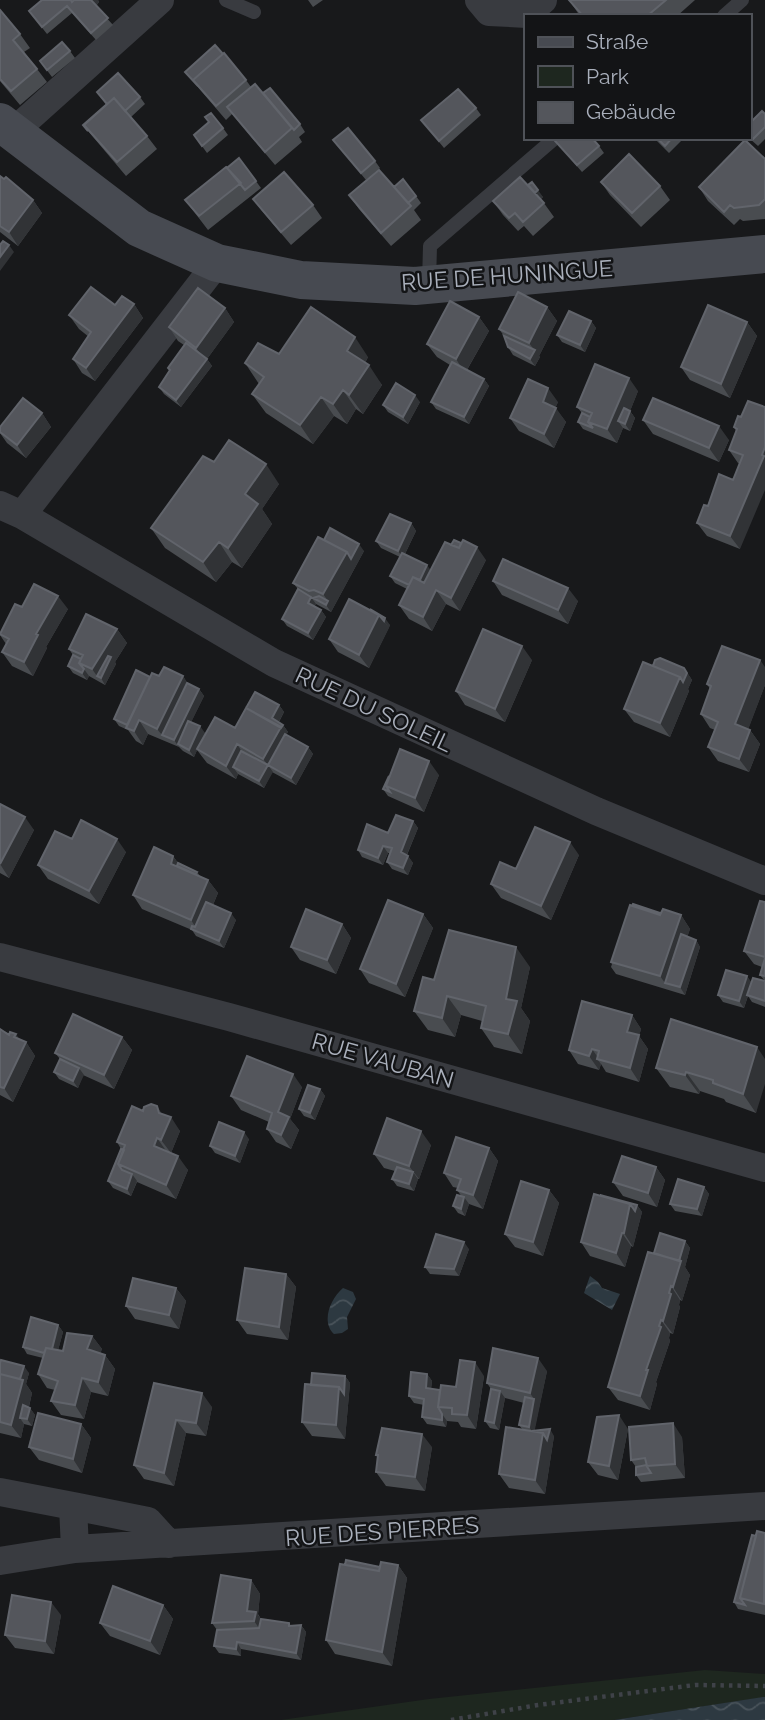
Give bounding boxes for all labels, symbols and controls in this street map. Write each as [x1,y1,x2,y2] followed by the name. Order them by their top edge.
[524,14,751,140] legend
[586,29,648,54] text: Straße
[586,64,629,89] text: Park
[586,99,676,124] text: Gebäude
[400,254,614,296] street label: RUE DE HUNINGUE
[291,661,457,757] street label: RUE DU SOLEIL
[309,1027,457,1093] street label: RUE VAUBAN
[284,1511,480,1551] street label: RUE DES PIERRES

